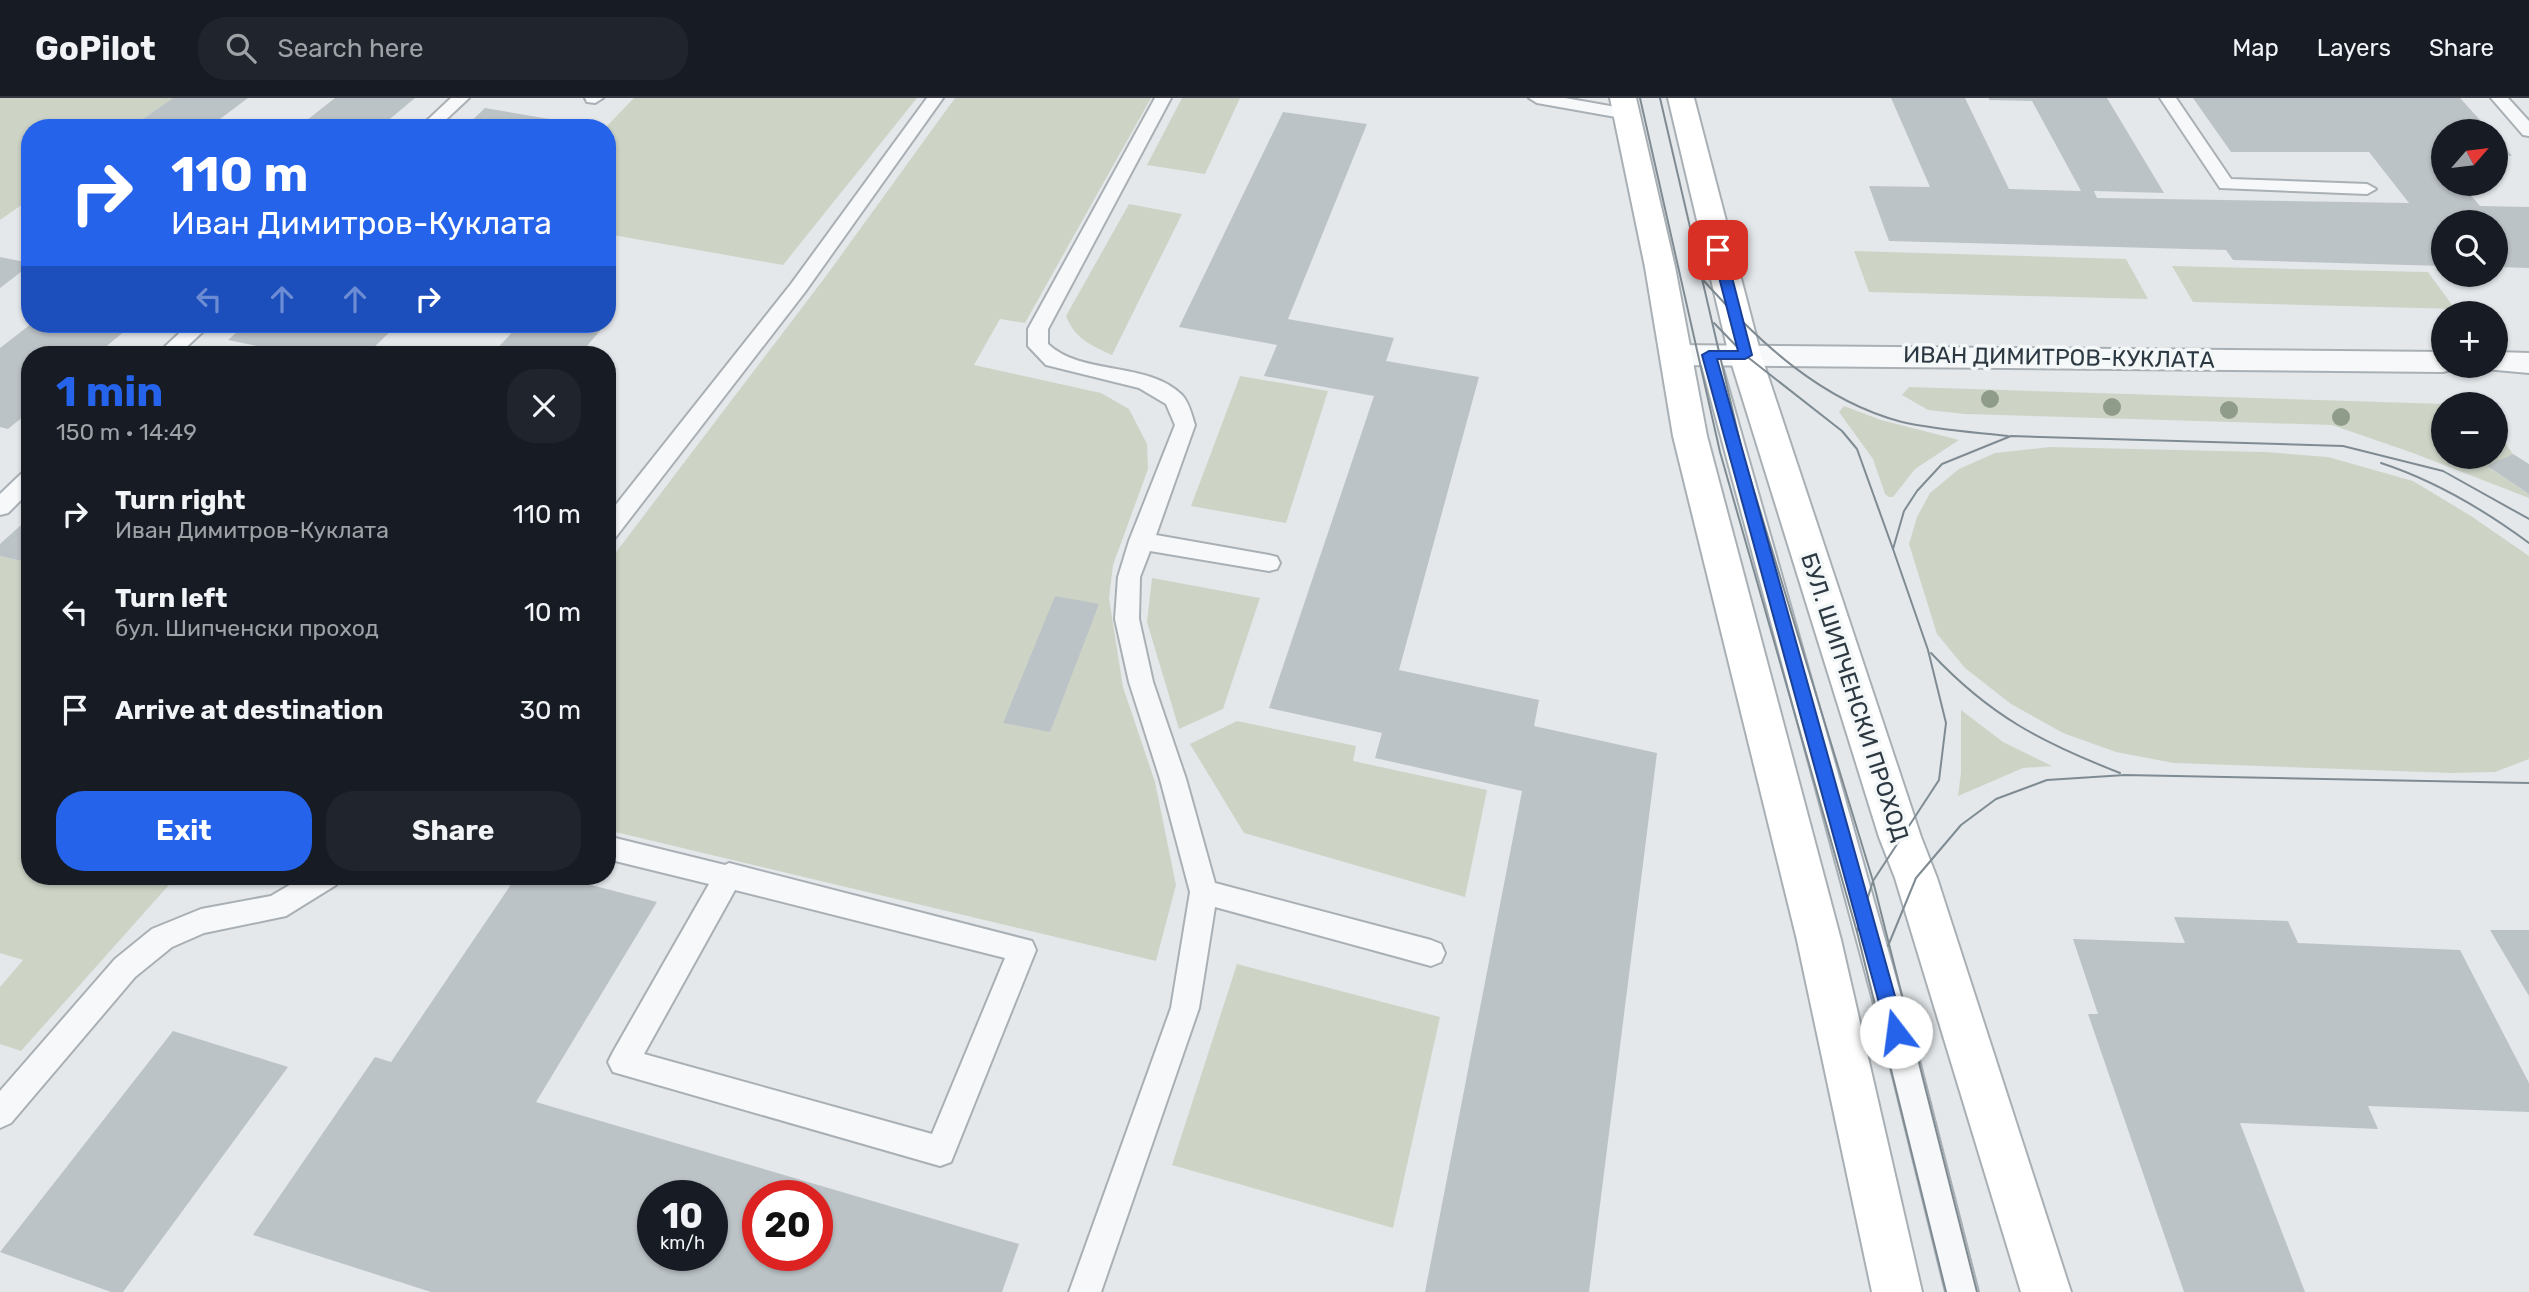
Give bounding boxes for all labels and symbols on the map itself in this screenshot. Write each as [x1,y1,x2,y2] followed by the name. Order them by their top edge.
[2431,119,2508,196] north arrow
[1688,220,1748,280] pin
[1903,340,2215,374] street label: ИВАН ДИМИТРОВ-КУКЛАТА
[1795,549,1915,845] street label: БУЛ. ШИПЧЕНСКИ ПРОХОД
[1859,995,1933,1069] position arrow
[742,1180,833,1271] speed limit sign: 20

